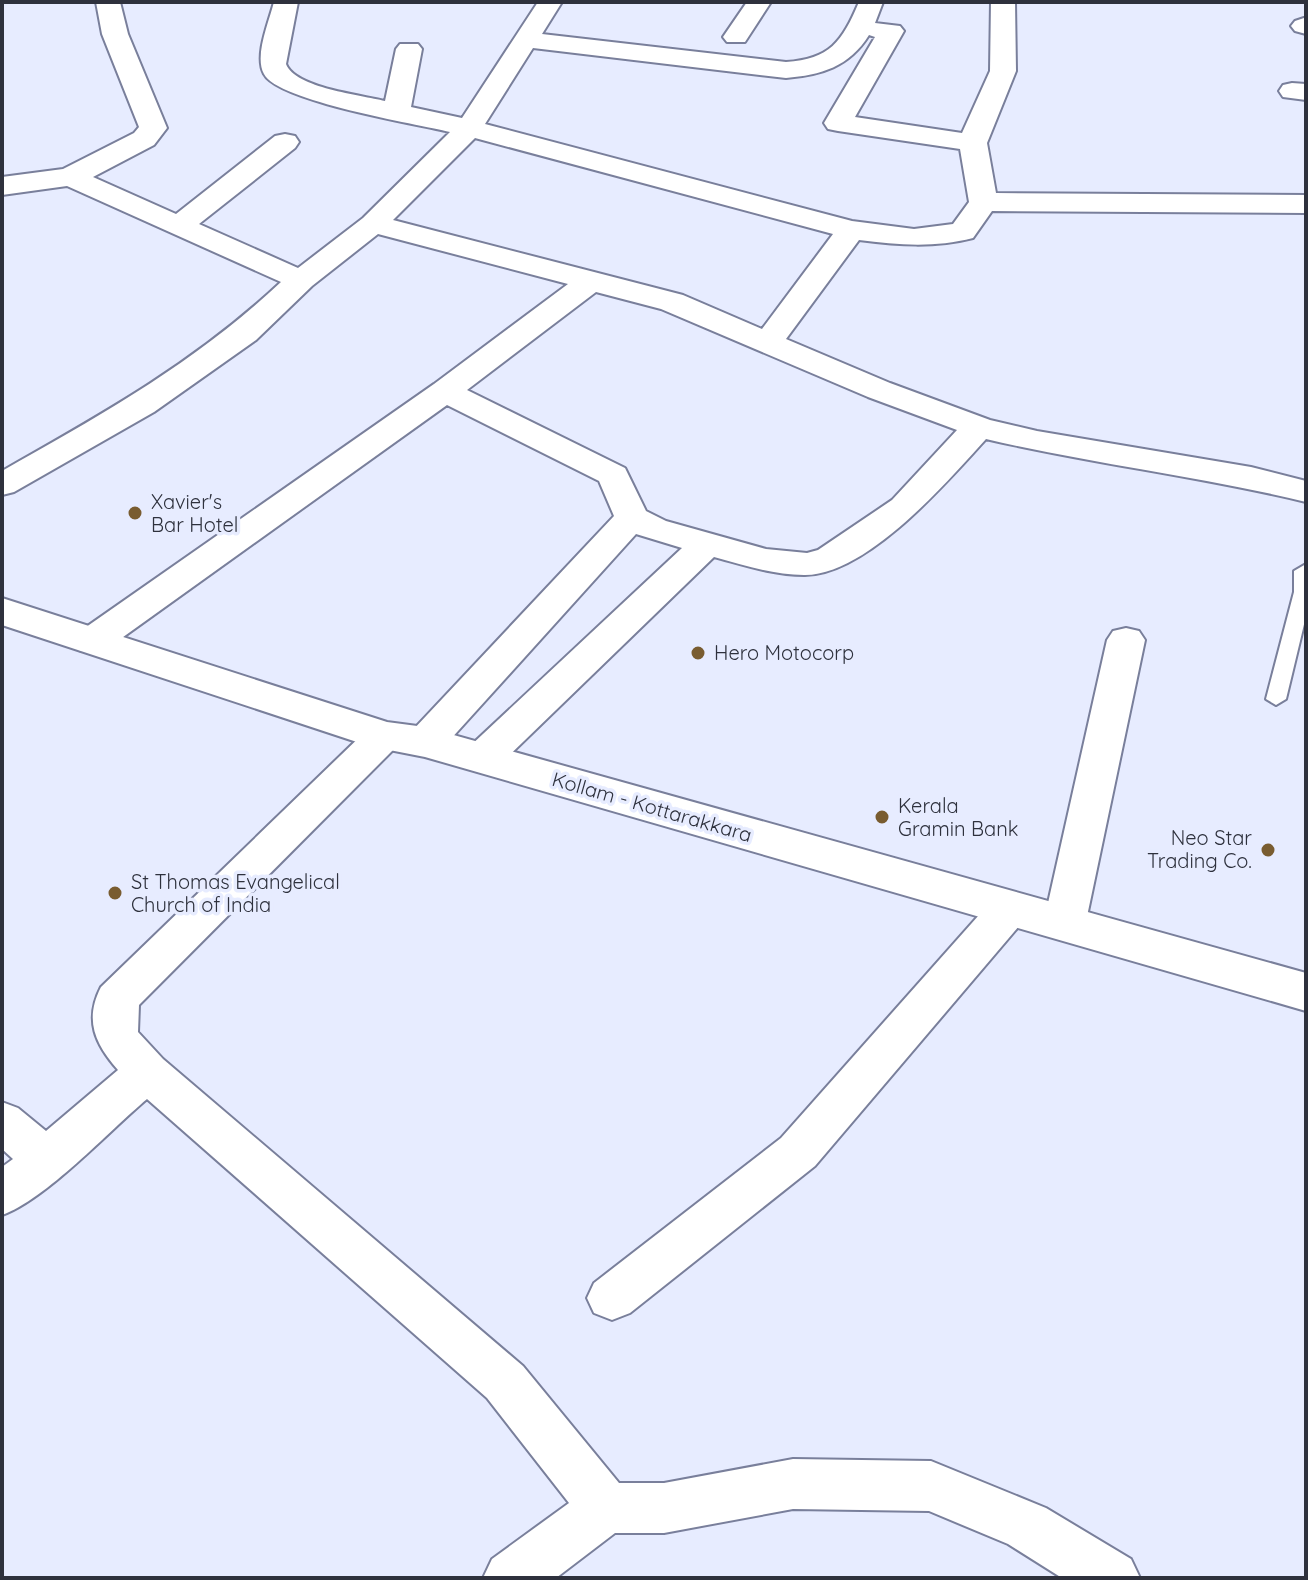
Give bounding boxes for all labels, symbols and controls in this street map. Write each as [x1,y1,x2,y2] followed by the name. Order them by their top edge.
[151,489,238,537] place label: Xavier's Bar Hotel
[126,504,144,522] marker: Xavier's Bar Hotel
[714,640,854,665] place label: Hero Motocorp
[689,644,707,662] marker: Hero Motocorp
[549,766,755,847] street label: Kollam - Kottarakkara
[898,793,1018,841] place label: Kerala Gramin Bank
[873,808,891,826] marker: Kerala Gramin Bank
[1147,825,1252,873] place label: Neo Star Trading Co.
[1259,841,1277,859] marker: Neo Star Trading Co.
[131,869,340,917] place label: St Thomas Evangelical Church of India
[106,884,124,902] marker: St Thomas Evangelical Church of India

